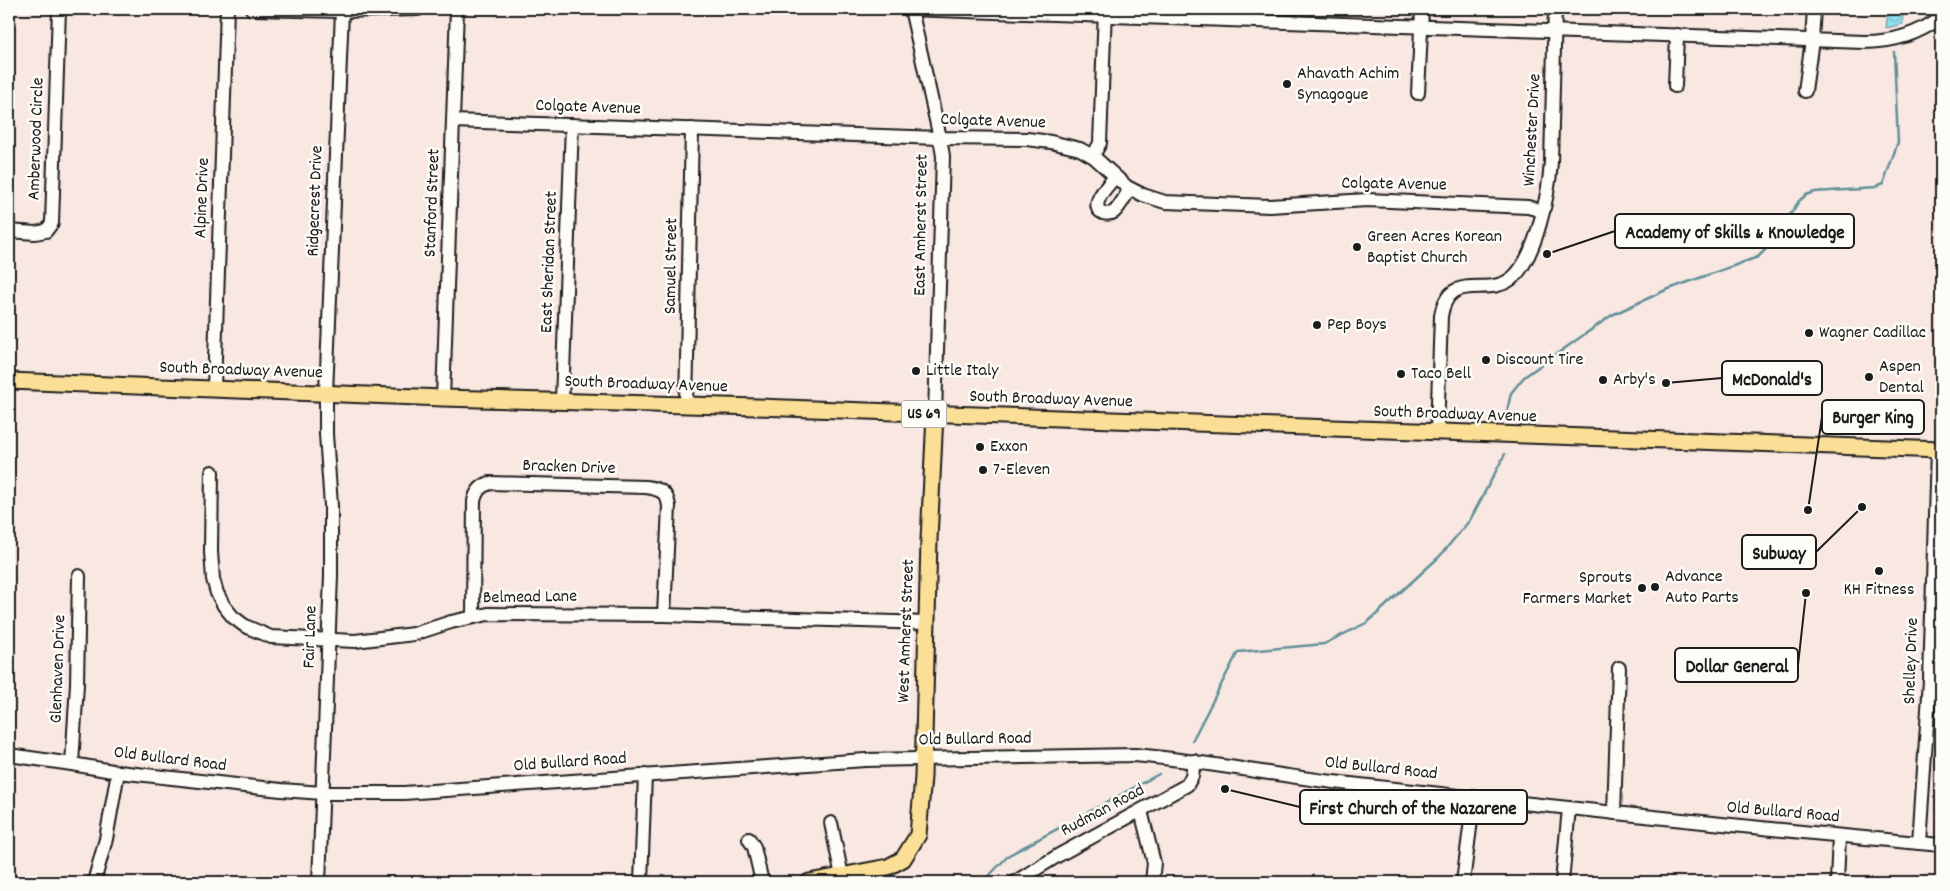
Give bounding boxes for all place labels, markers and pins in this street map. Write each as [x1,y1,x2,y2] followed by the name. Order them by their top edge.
[1297,62,1399,108] place label: Ahavath Achim Synagogue
[1281,78,1293,90] marker: Ahavath Achim Synagogue
[1615,214,1854,248] callout: Academy of Skills & Knowledge
[1367,225,1502,271] place label: Green Acres Korean Baptist Church
[1351,241,1363,253] marker: Green Acres Korean Baptist Church
[1327,313,1387,338] place label: Pep Boys
[1311,319,1323,331] marker: Pep Boys
[1819,321,1926,346] place label: Wagner Cadillac
[1803,327,1815,339] marker: Wagner Cadillac
[1496,348,1583,373] place label: Discount Tire
[1480,354,1492,366] marker: Discount Tire
[1879,355,1925,401] place label: Aspen Dental
[926,359,999,384] place label: Little Italy
[1722,361,1822,395] callout: McDonald's
[1411,362,1472,387] place label: Taco Bell
[910,365,922,377] marker: Little Italy
[1395,368,1407,380] marker: Taco Bell
[1613,368,1656,393] place label: Arby's
[1863,371,1875,383] marker: Aspen Dental
[1597,374,1609,386] marker: Arby's
[1822,400,1924,434] callout: Burger King
[990,435,1028,460] place label: Exxon
[974,441,986,453] marker: Exxon
[993,458,1050,483] place label: 7-Eleven
[977,464,989,476] marker: 7-Eleven
[1742,535,1816,569] callout: Subway
[1665,565,1739,611] place label: Advance Auto Parts
[1873,565,1885,577] marker: KH Fitness
[1523,566,1632,612] place label: Sprouts Farmers Market
[1843,578,1915,603] place label: KH Fitness
[1649,581,1661,593] marker: Advance Auto Parts
[1636,582,1648,594] marker: Sprouts Farmers Market
[1675,648,1798,682] callout: Dollar General
[1300,790,1527,824] callout: First Church of the Nazarene

